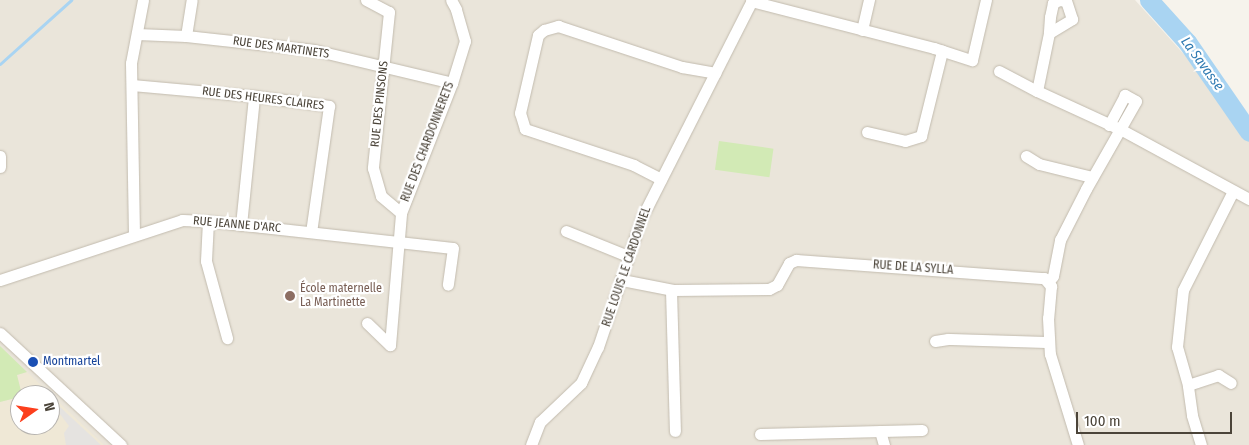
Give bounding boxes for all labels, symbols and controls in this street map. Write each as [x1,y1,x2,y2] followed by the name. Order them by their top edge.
[232,34,330,62] street label: RUE DES MARTINETS
[1177,34,1227,94] water label: La Savasse
[368,60,392,148] street label: RUE DES PINSONS
[398,80,458,204] street label: RUE DES CHARDONNERETS
[201,84,325,114] street label: RUE DES HEURES CLAIRES
[600,205,654,329] street label: RUE LOUIS LE CARDONNEL
[193,214,281,236] street label: RUE JEANNE D'ARC
[872,258,954,278] street label: RUE DE LA SYLLA
[300,282,382,310] place label: École maternelle La Martinette
[284,290,296,302] marker: École maternelle La Martinette
[43,355,100,369] place label: Montmartel
[27,356,39,368] marker: Montmartel
[10,385,60,435] north arrow
[40,401,58,413] text: N
[1079,402,1235,434] scale bar
[1084,412,1121,430] text: 100 m

